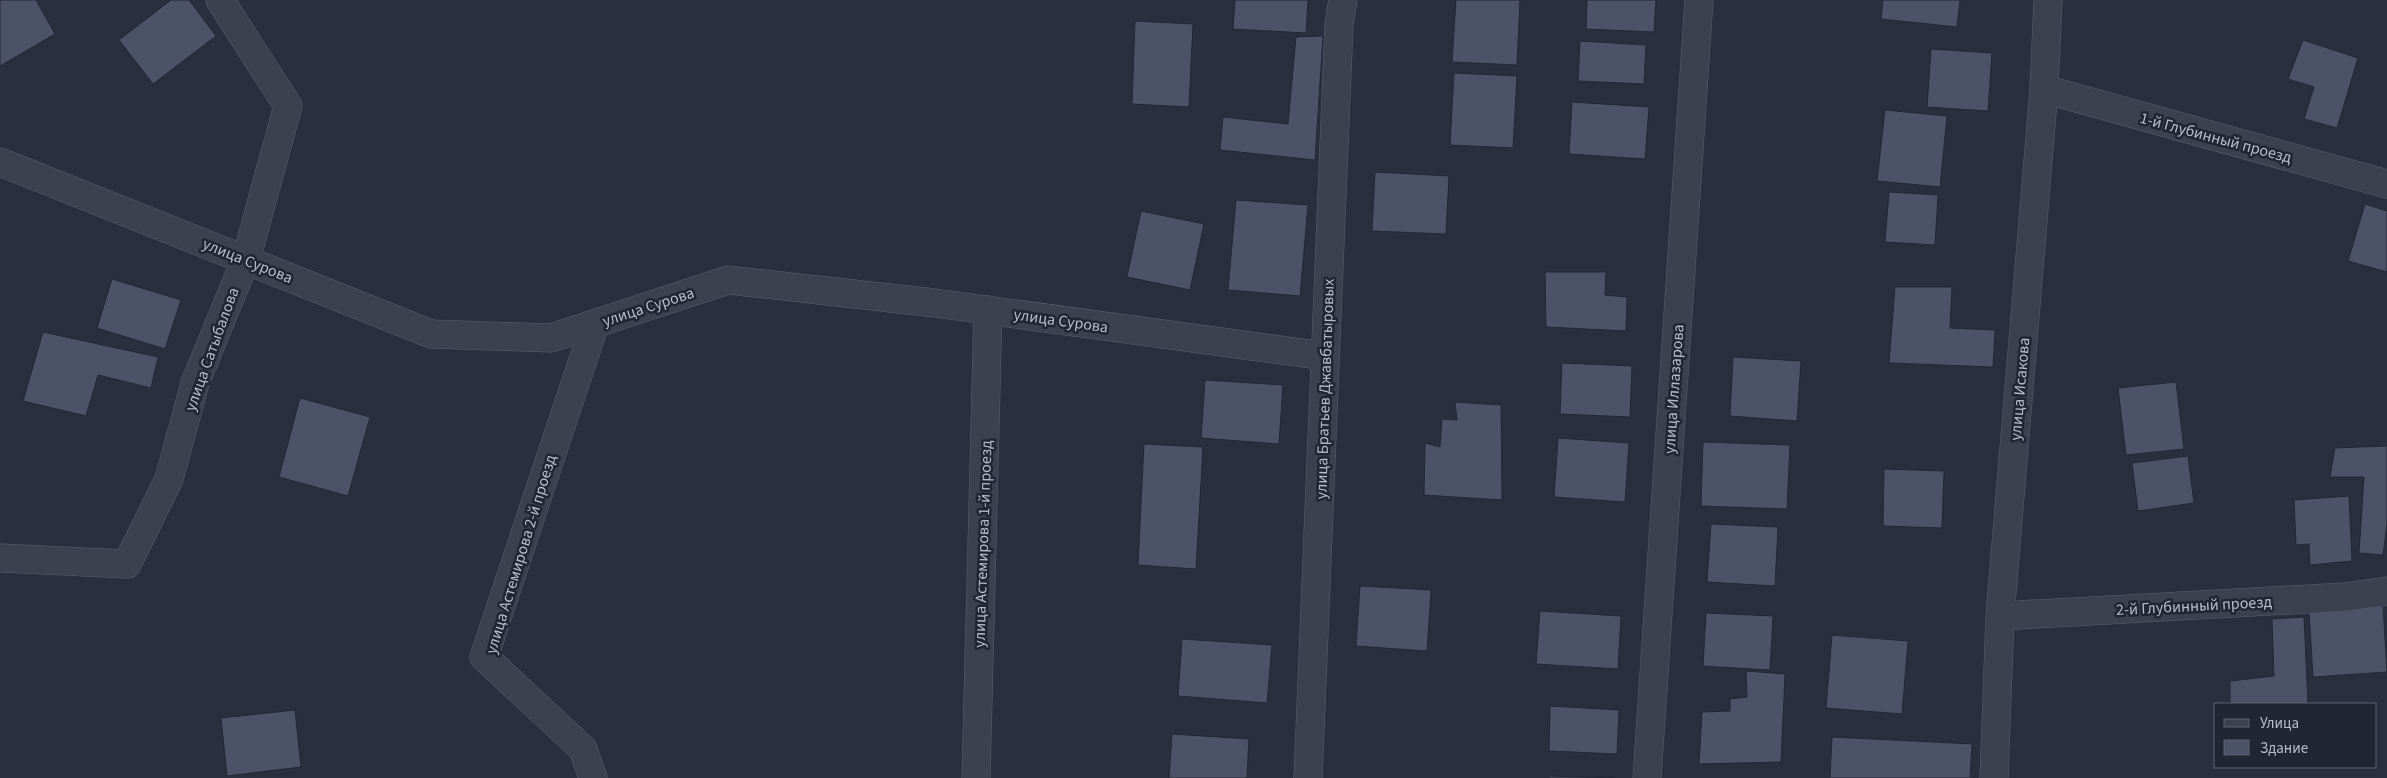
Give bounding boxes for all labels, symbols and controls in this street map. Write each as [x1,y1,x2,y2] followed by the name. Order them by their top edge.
[2137,107,2294,169] street label: 1-й Глубинный проезд
[199,233,296,289] street label: улица Сурова
[1310,278,1340,500] street label: улица Братьев Джавбатыровых
[600,282,697,332] street label: улица Сурова
[179,284,245,414] street label: улица Сатыбалова
[1012,303,1110,339] street label: улица Сурова
[1658,324,1689,455] street label: улица Иллазарова
[2005,337,2035,442] street label: улица Исакова
[968,439,998,648] street label: улица Астемирова 1-й проезд
[480,451,562,657] street label: улица Астемирова 2-й проезд
[2115,591,2273,621] street label: 2-й Глубинный проезд
[2214,703,2377,768] legend
[2260,713,2299,734] text: Улица
[2260,738,2308,759] text: Здание

